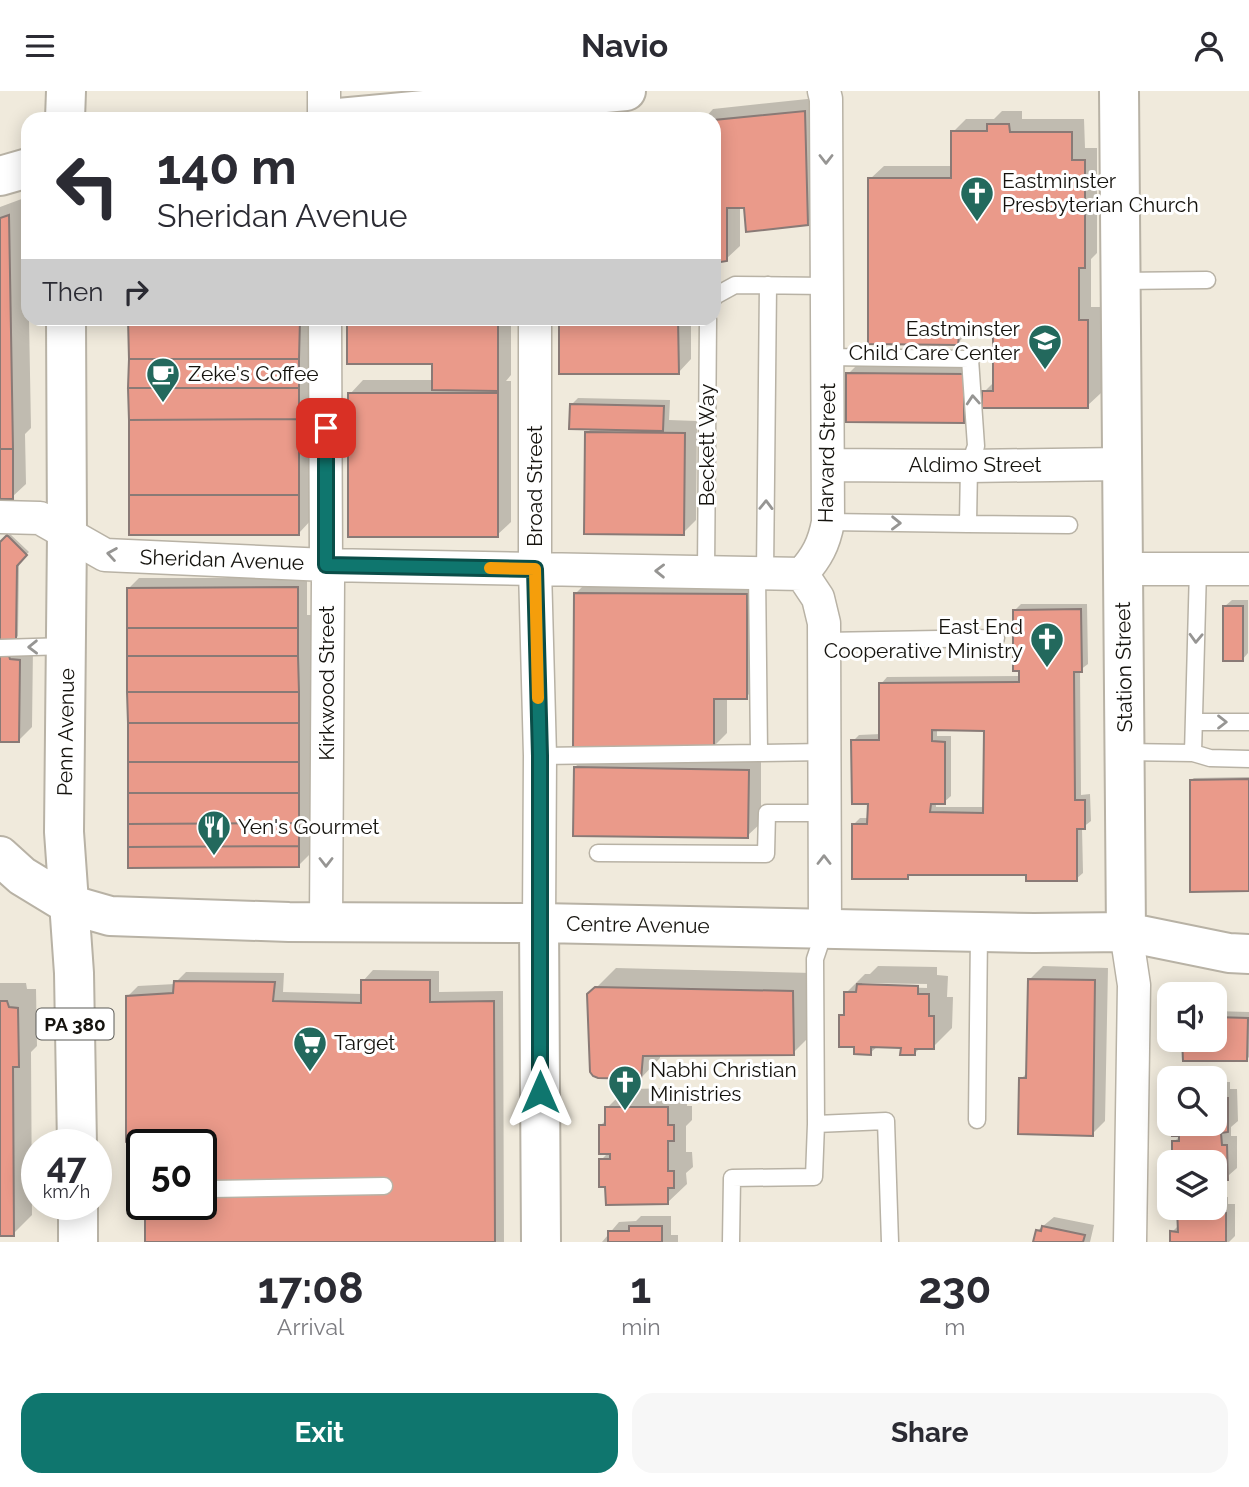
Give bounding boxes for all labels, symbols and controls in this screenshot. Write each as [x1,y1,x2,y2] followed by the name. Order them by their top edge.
[21,27,59,65] icon: menu
[581,27,668,64] text: Navio
[1190,27,1228,65] icon: person
[157,138,297,195] text: 140 m
[42,140,133,231] icon: left
[818,154,834,165] one-way arrow
[1002,168,1199,217] place label: Eastminster Presbyterian Church
[958,174,996,223] church icon: Eastminster Presbyterian Church
[157,197,408,234] text: Sheridan Avenue
[117,273,155,311] icon: right
[42,277,103,307] text: Then
[849,316,1021,365] place label: Eastminster Child Care Center
[1026,322,1064,371] school or university icon: Eastminster Child Care Center
[144,355,182,404] cafe icon: Zeke's Coffee
[188,361,319,386] place label: Zeke's Coffee
[813,383,840,523] street label: Harvard Street
[694,384,719,506] street label: Beckett Way
[966,394,981,405] one-way arrow
[296,398,356,458] pin
[307,409,345,447] icon: arrive
[522,425,547,547] street label: Broad Street
[909,452,1041,477] street label: Aldimo Street
[758,499,773,510] one-way arrow
[891,515,902,531] one-way arrow
[139,544,305,575] street label: Sheridan Avenue
[106,547,117,562] one-way arrow
[655,563,665,579] one-way arrow
[1110,601,1137,733] street label: Station Street
[314,606,339,760] street label: Kirkwood Street
[824,614,1023,663] place label: East End Cooperative Ministry
[1028,620,1066,669] church icon: East End Cooperative Ministry
[1189,632,1204,643] one-way arrow
[28,639,38,655] one-way arrow
[52,668,79,796] street label: Penn Avenue
[1217,714,1227,730] one-way arrow
[195,808,233,857] restaurant icon: Yen's Gourmet
[238,814,380,839] place label: Yen's Gourmet
[816,855,832,865] one-way arrow
[318,857,334,867] one-way arrow
[566,911,710,938] street label: Centre Avenue
[1157,982,1227,1220] map controls
[1157,982,1227,1052] button: sound
[36,1008,114,1039] road number: PA 380
[291,1024,329,1073] supermarket icon: Target
[334,1030,395,1055] place label: Target
[503,1055,577,1129] position arrow
[650,1057,797,1106] place label: Nabhi Christian Ministries
[606,1063,644,1112] church icon: Nabhi Christian Ministries
[1157,1066,1227,1136] button: search
[126,1129,217,1220] speed limit sign: 50
[47,1145,86,1186] text: 47
[1157,1150,1227,1220] button: layers
[43,1181,90,1202] text: km/h
[258,1264,364,1313] text: 17:08
[631,1264,651,1313] text: 1
[918,1264,991,1313] text: 230
[277,1313,344,1340] text: Arrival
[621,1313,661,1340] text: min
[944,1313,965,1340] text: m
[21,1393,618,1473] button: Exit
[632,1393,1228,1473] button: Share

